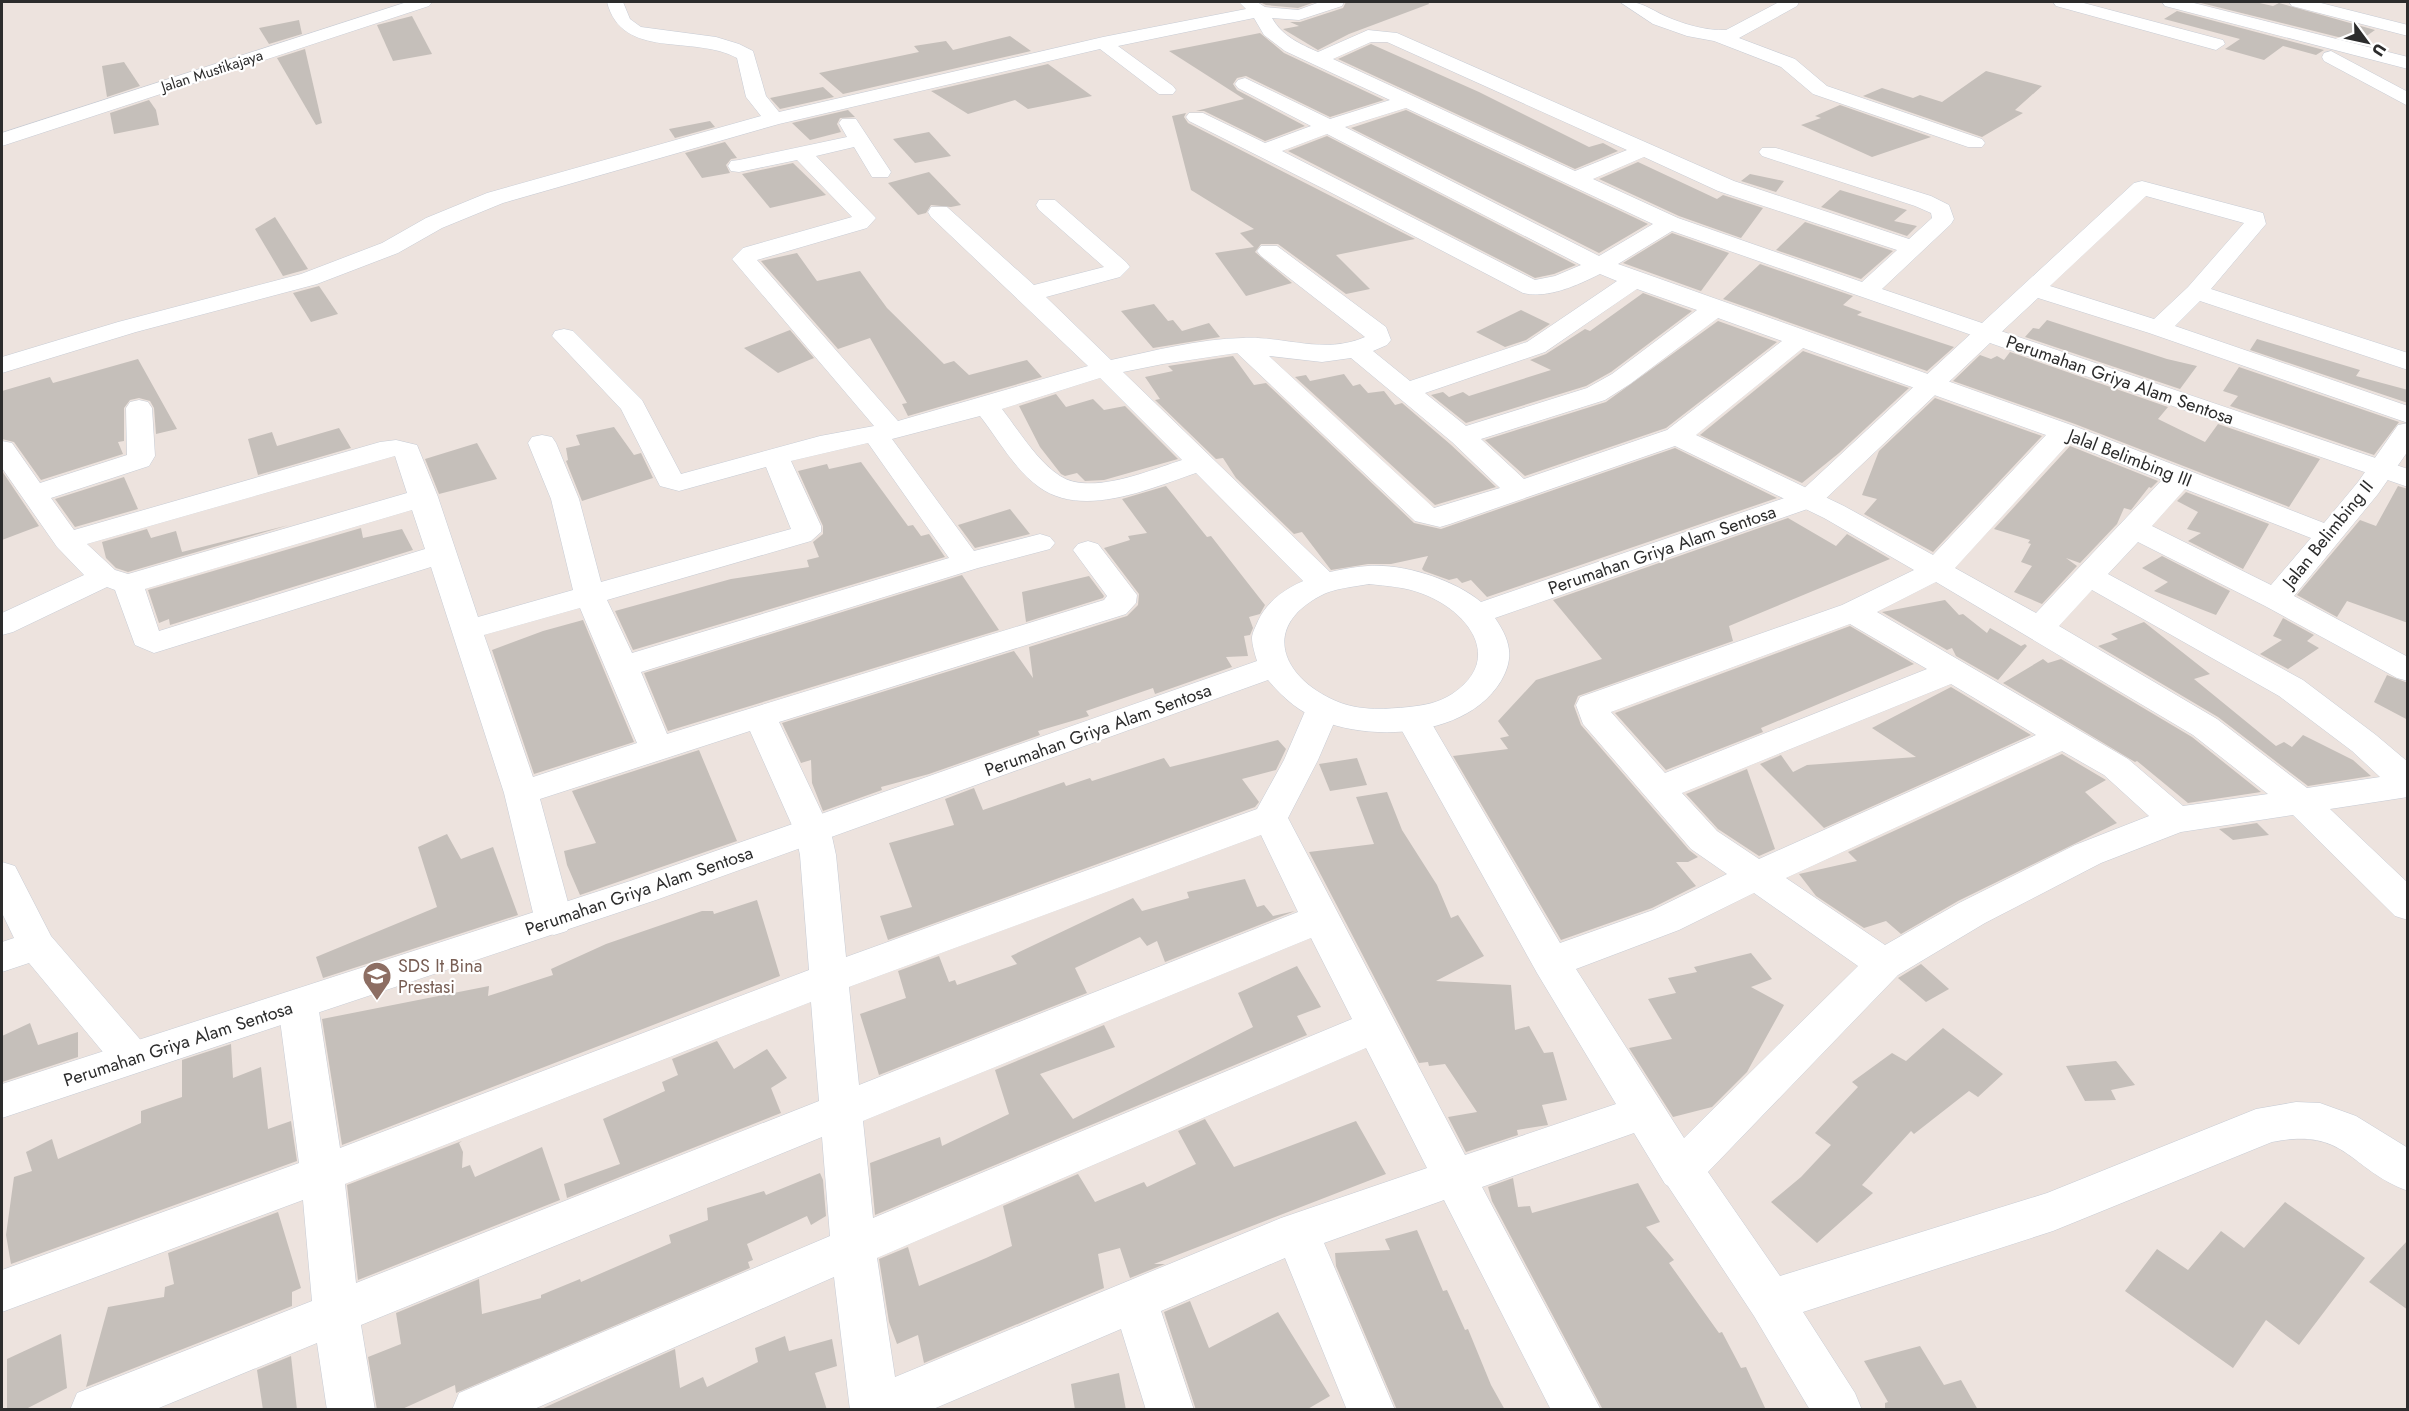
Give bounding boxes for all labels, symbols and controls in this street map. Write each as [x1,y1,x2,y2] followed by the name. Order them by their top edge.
[2337,12,2397,72] north arrow
[2366,39,2392,61] text: U
[156,44,266,98] street label: Jalan Mustikajaya
[2003,329,2237,431] street label: Perumahan Griya Alam Sentosa
[2062,422,2196,494] street label: Jalal Belimbing III
[2275,475,2380,595] street label: Jalan Belimbing II
[1545,499,1779,601] street label: Perumahan Griya Alam Sentosa
[981,677,1215,783] street label: Perumahan Griya Alam Sentosa
[522,840,756,942] street label: Perumahan Griya Alam Sentosa
[398,953,482,1000] place label: SDS It Bina Prestasi
[361,960,393,1002] school or university icon: SDS It Bina Prestasi
[60,995,296,1093] street label: Perumahan Griya Alam Sentosa

